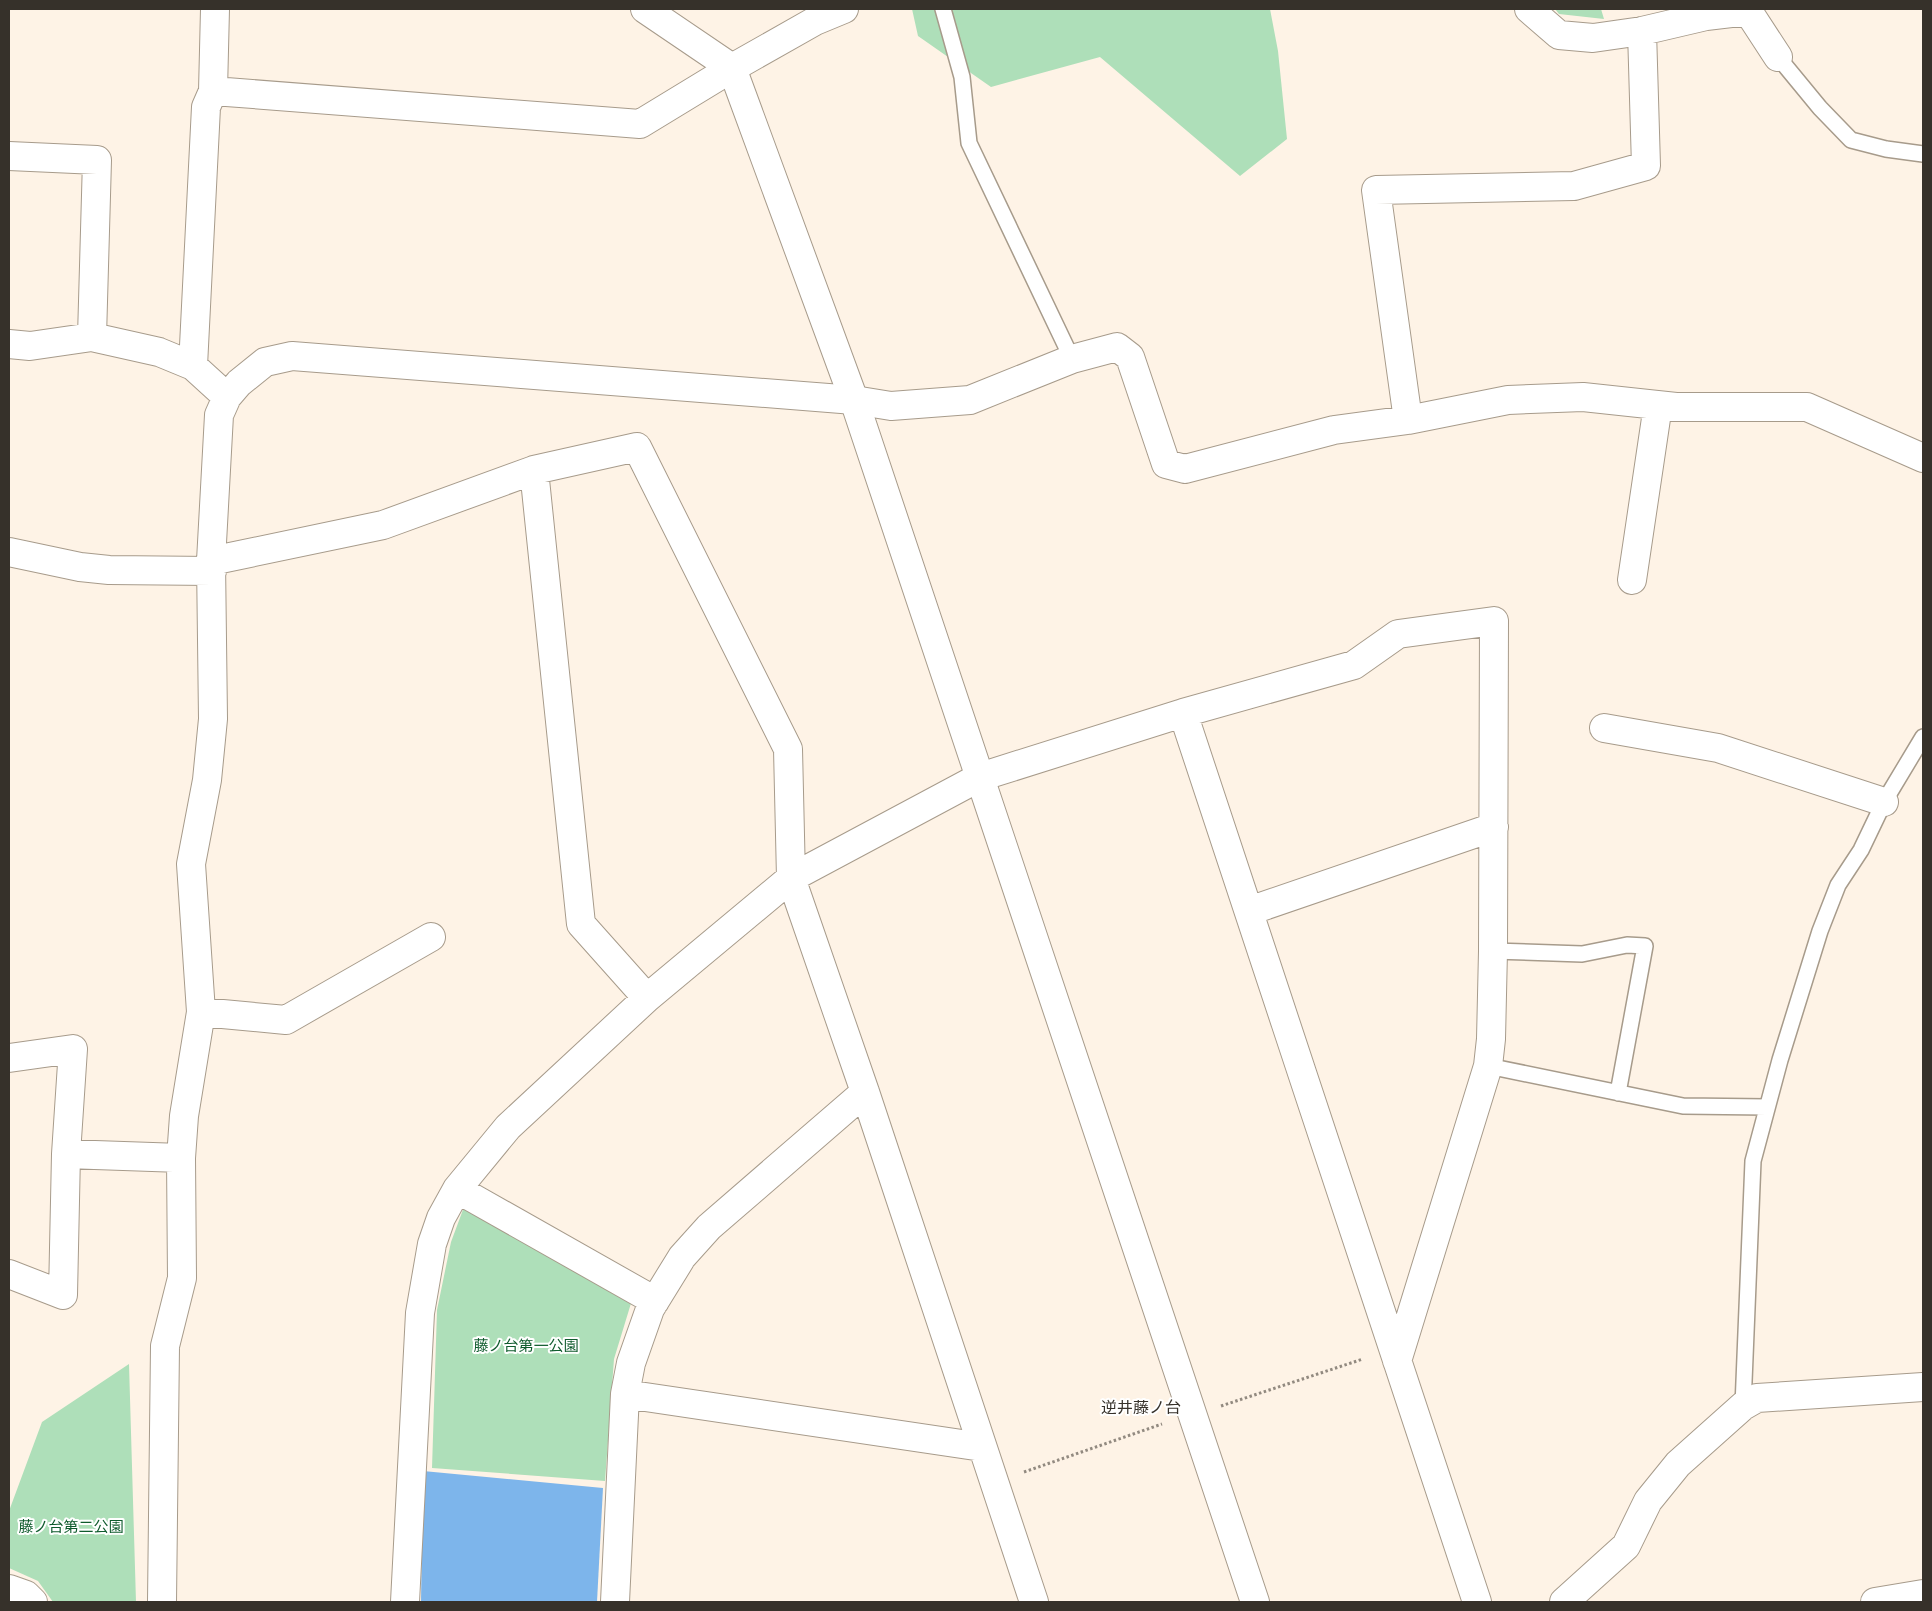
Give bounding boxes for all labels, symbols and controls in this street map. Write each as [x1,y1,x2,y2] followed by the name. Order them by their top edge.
[473,1337,579,1354] park label: 藤ノ台第一公園
[1101,1398,1181,1416] district label: 逆井藤ノ台
[18,1518,124,1535] park label: 藤ノ台第二公園

